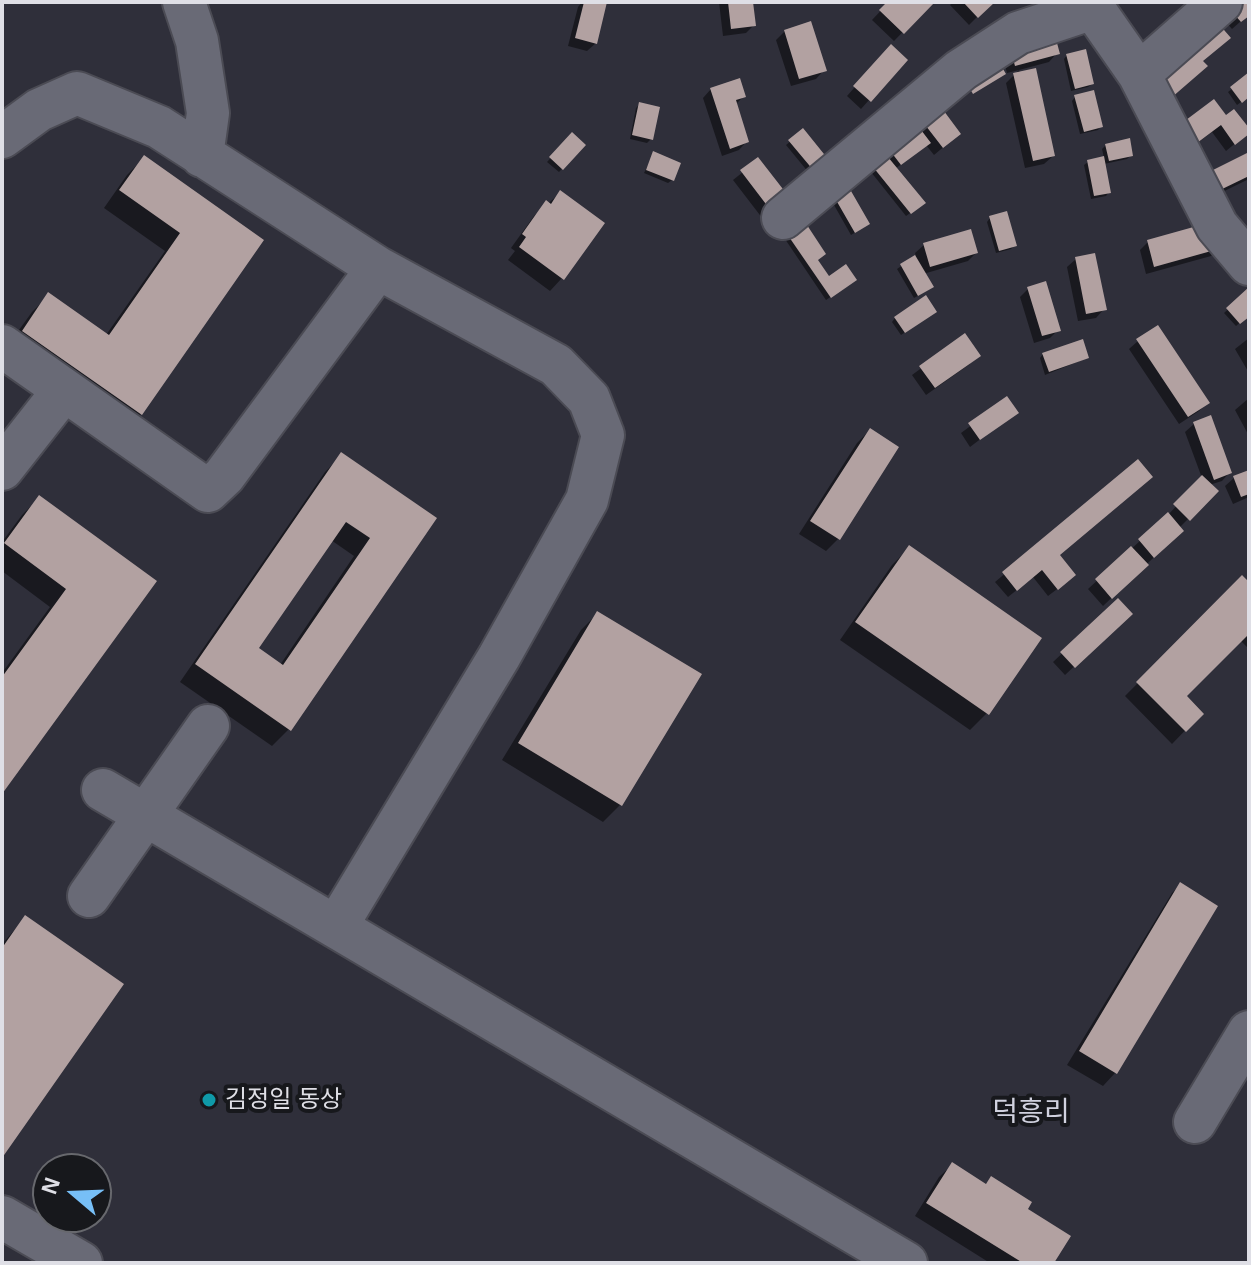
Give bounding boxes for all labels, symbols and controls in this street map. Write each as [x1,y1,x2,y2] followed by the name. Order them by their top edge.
[225,1086,342,1114] place label: 김정일 동상
[200,1091,218,1109] marker: 김정일 동상
[992,1096,1070,1130] district label: 덕흥리
[32,1153,112,1233] north arrow
[36,1174,65,1197] text: N

